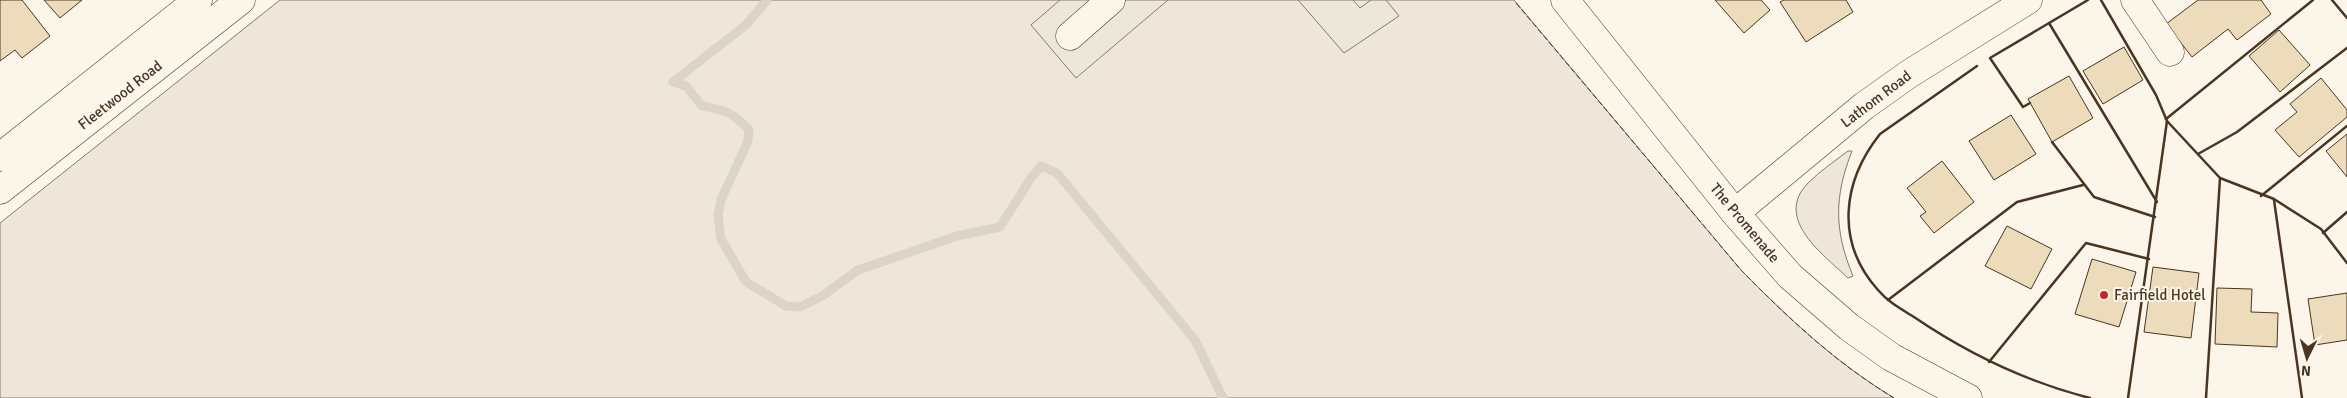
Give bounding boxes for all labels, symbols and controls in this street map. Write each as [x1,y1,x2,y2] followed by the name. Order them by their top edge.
[74,56,166,134] street label: Fleetwood Road
[1837,67,1915,131] street label: Lathom Road
[1707,180,1783,266] street label: The Promenade
[2114,286,2206,304] place label: Fairfield Hotel
[2098,289,2110,301] marker: Fairfield Hotel
[2282,333,2332,383] north arrow
[2300,362,2312,379] text: N

